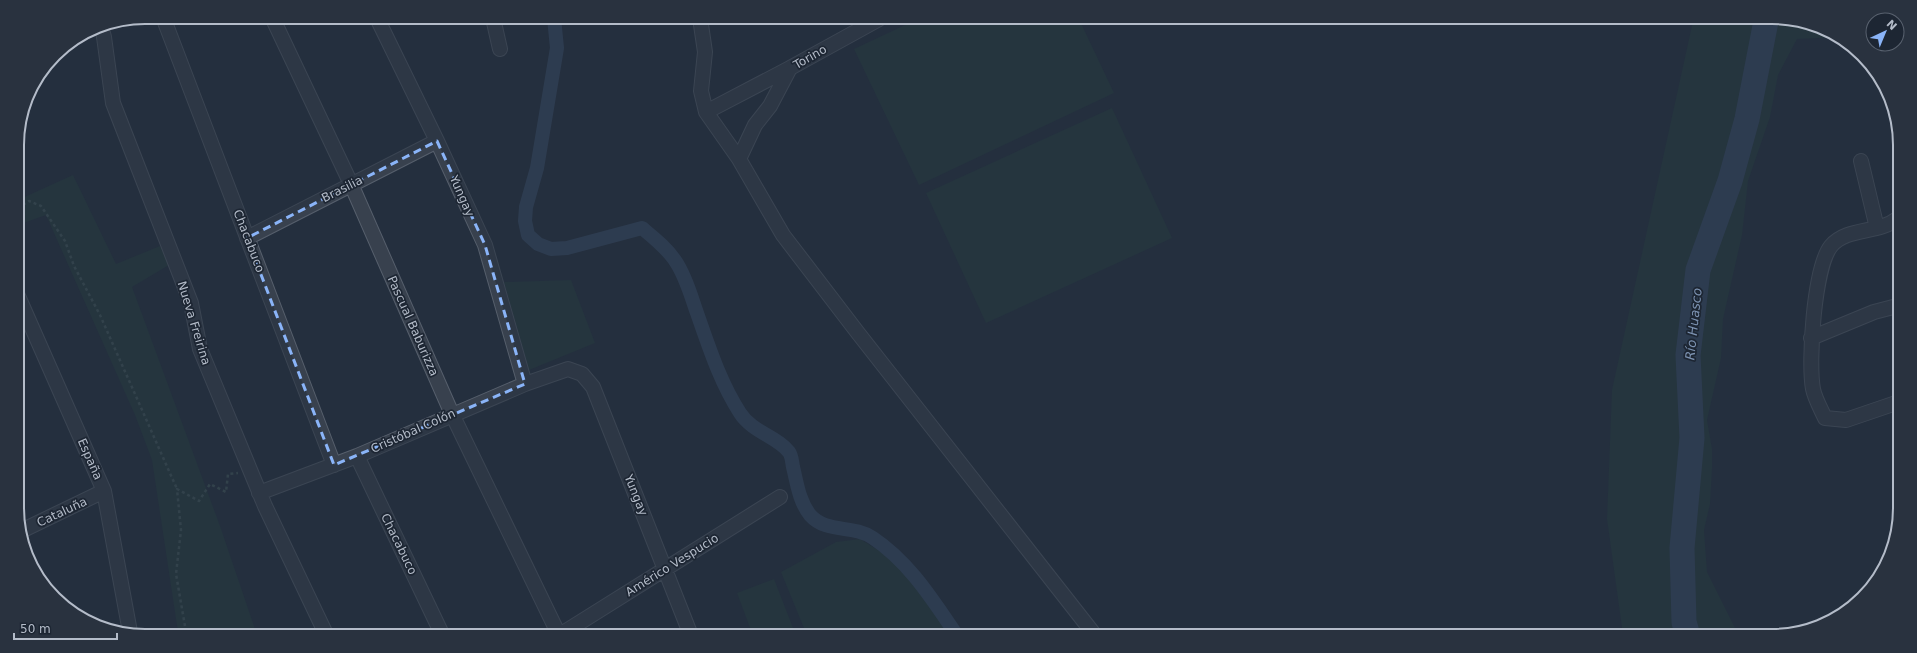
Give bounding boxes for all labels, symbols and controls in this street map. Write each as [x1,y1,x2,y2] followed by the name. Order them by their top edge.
[1865,12,1905,52] north arrow
[1884,17,1899,33] text: N
[790,42,829,73] street label: Torino
[446,172,477,219] street label: Yungay
[319,173,365,205] street label: Brasilia
[231,207,267,275] street label: Chacabuco
[385,274,441,378] street label: Pascual Baburizza
[175,279,213,367] street label: Nueva Freirina
[1682,287,1705,361] water label: Río Huasco
[369,406,457,456] street label: Cristóbal Colón
[75,436,105,482] street label: España
[621,471,651,518] street label: Yungay
[35,494,89,530] street label: Cataluña
[378,511,420,577] street label: Chacabuco
[623,531,721,599] street label: Américo Vespucio
[14,615,117,641] scale bar
[20,622,51,636] text: 50 m

